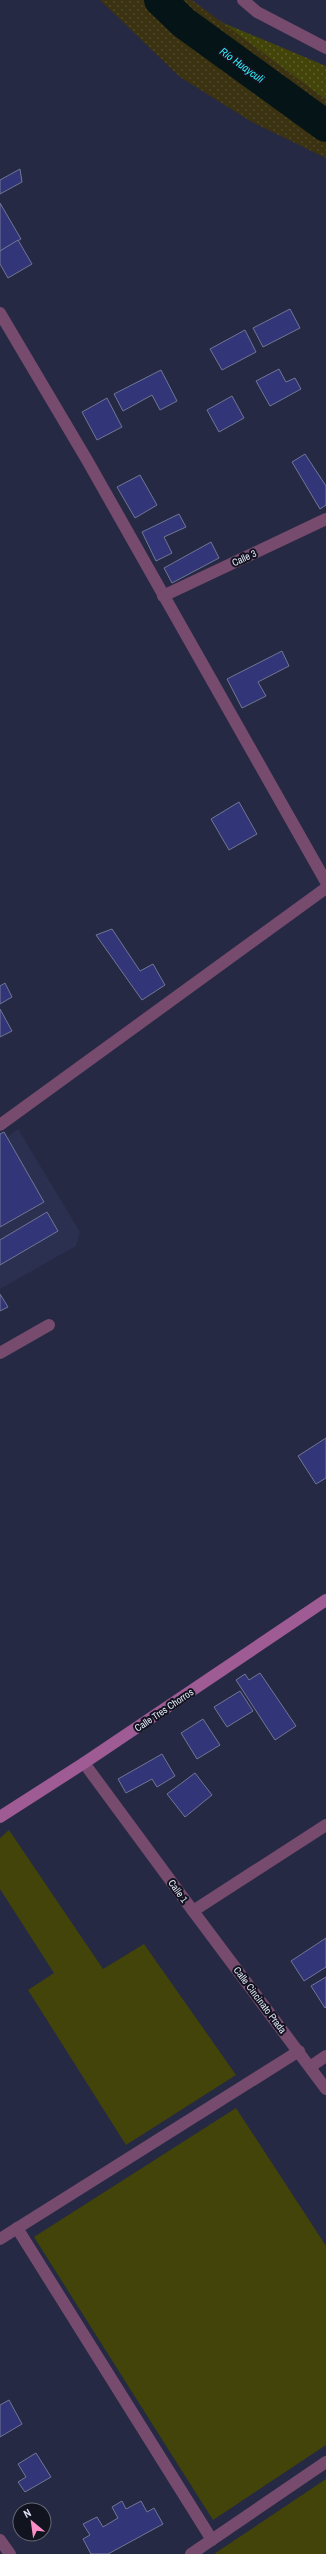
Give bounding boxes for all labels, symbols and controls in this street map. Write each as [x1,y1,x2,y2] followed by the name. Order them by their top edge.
[217,44,267,86] water label: Río Huayculi
[230,547,259,569] street label: Calle 3
[132,1685,196,1735] street label: Calle Tres Chorros
[165,1877,191,1905] street label: Calle 1
[231,1964,290,2036] street label: Calle Cincinato Prada
[12,2502,52,2542] north arrow
[21,2506,33,2521] text: N

